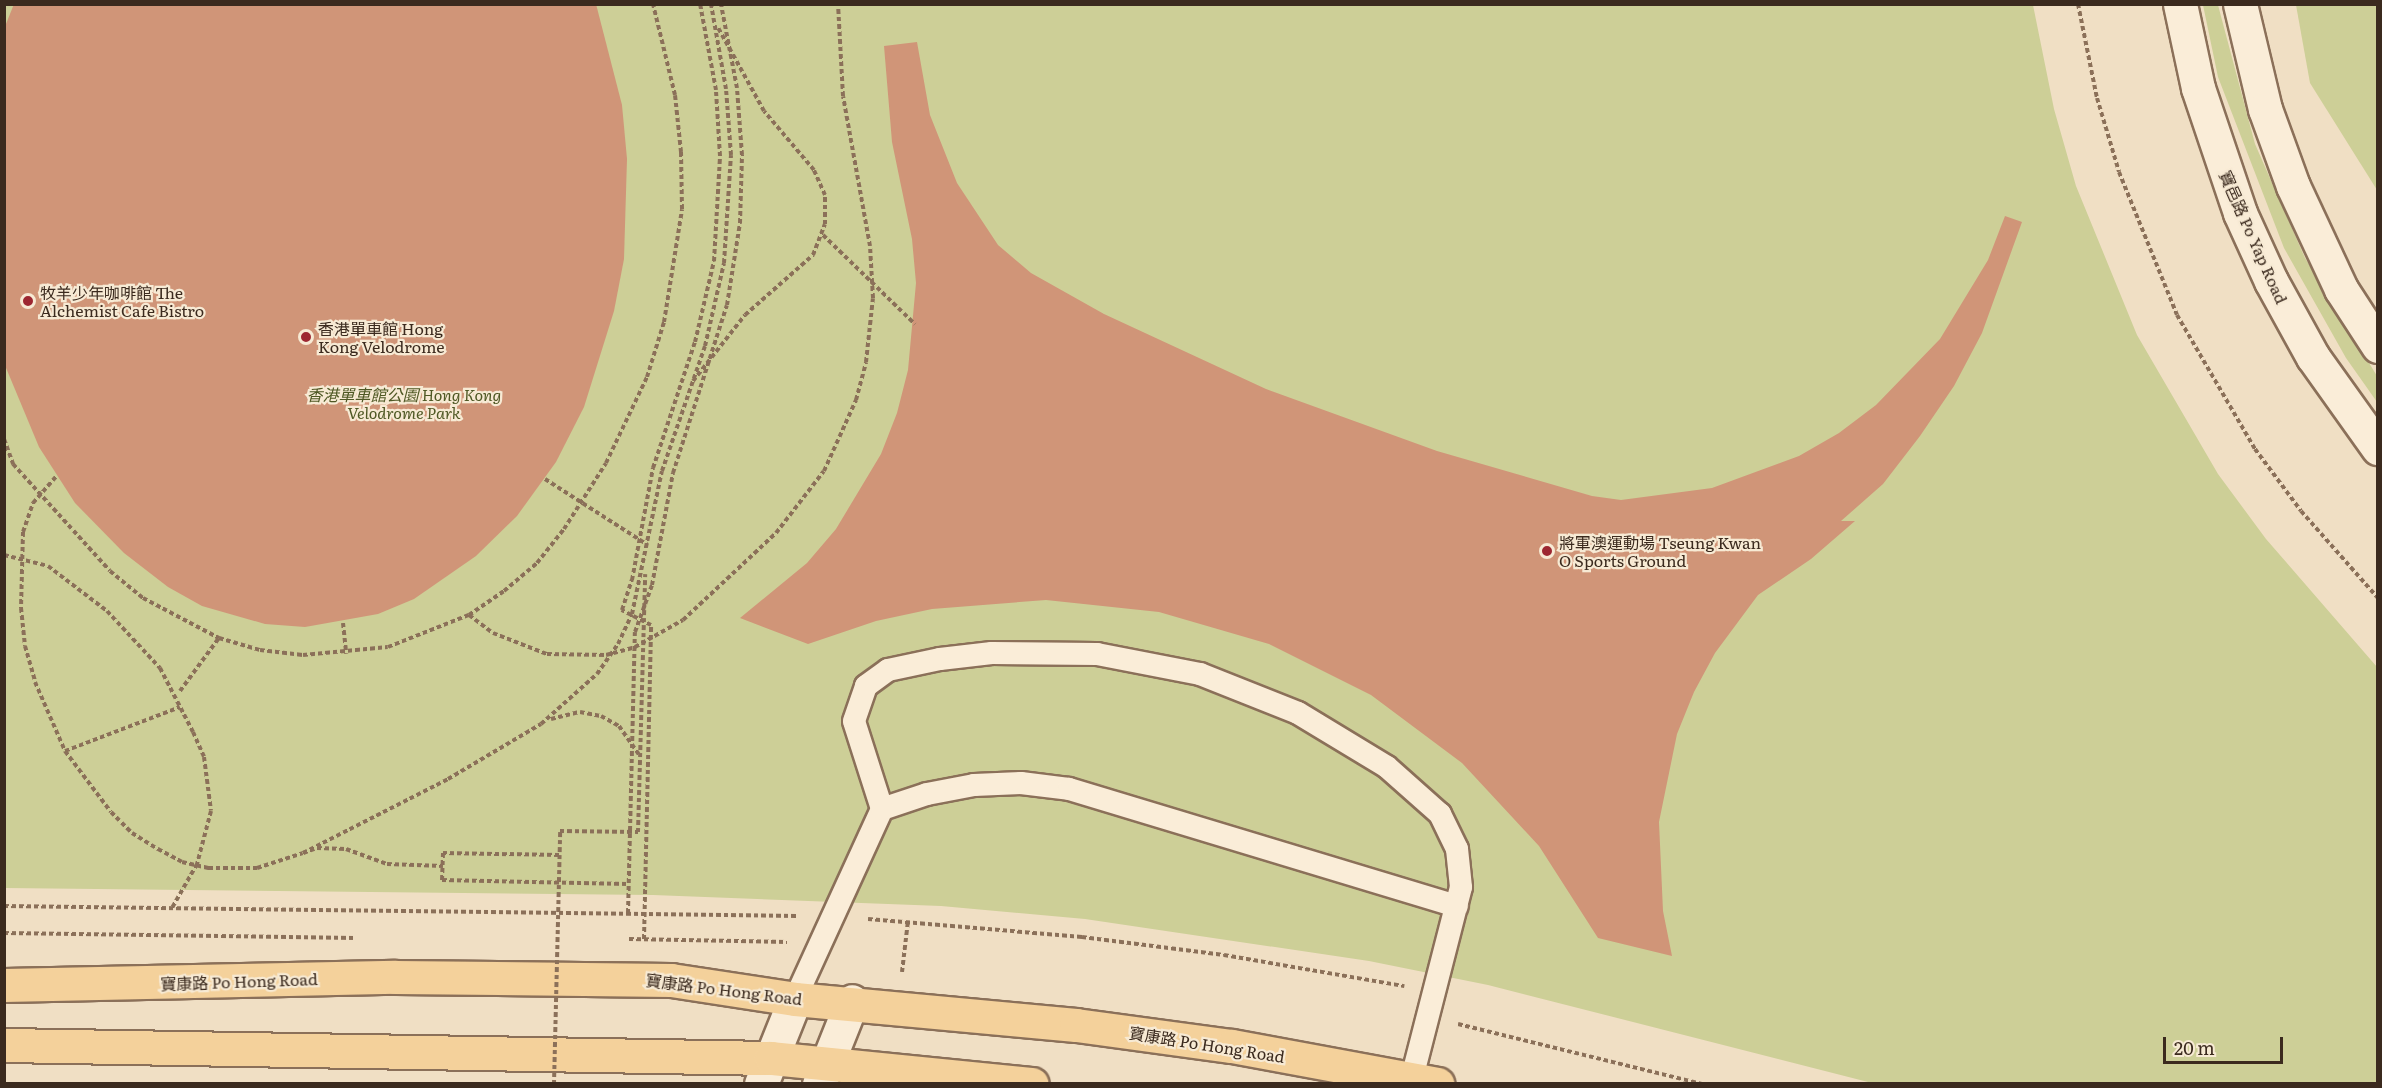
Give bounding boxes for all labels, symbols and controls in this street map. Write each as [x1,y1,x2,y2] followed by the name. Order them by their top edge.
[2216,167,2292,307] street label: 寶邑路 Po Yap Road
[40,282,204,320] place label: 牧羊少年咖啡館 The Alchemist Cafe Bistro
[21,294,35,308] marker: 牧羊少年咖啡館 The Alchemist Cafe Bistro
[318,318,445,356] place label: 香港單車館 Hong Kong Velodrome
[299,330,313,344] marker: 香港單車館 Hong Kong Velodrome
[307,384,501,422] park label: 香港單車館公園 Hong Kong Velodrome Park
[1559,532,1761,570] place label: 將軍澳運動場 Tseung Kwan O Sports Ground
[1540,544,1554,558] marker: 將軍澳運動場 Tseung Kwan O Sports Ground
[160,969,318,993] street label: 寶康路 Po Hong Road
[645,970,803,1008] street label: 寶康路 Po Hong Road
[1128,1022,1286,1066] street label: 寶康路 Po Hong Road
[2166,1025,2286,1063] scale bar
[2174,1034,2215,1061] text: 20 m

